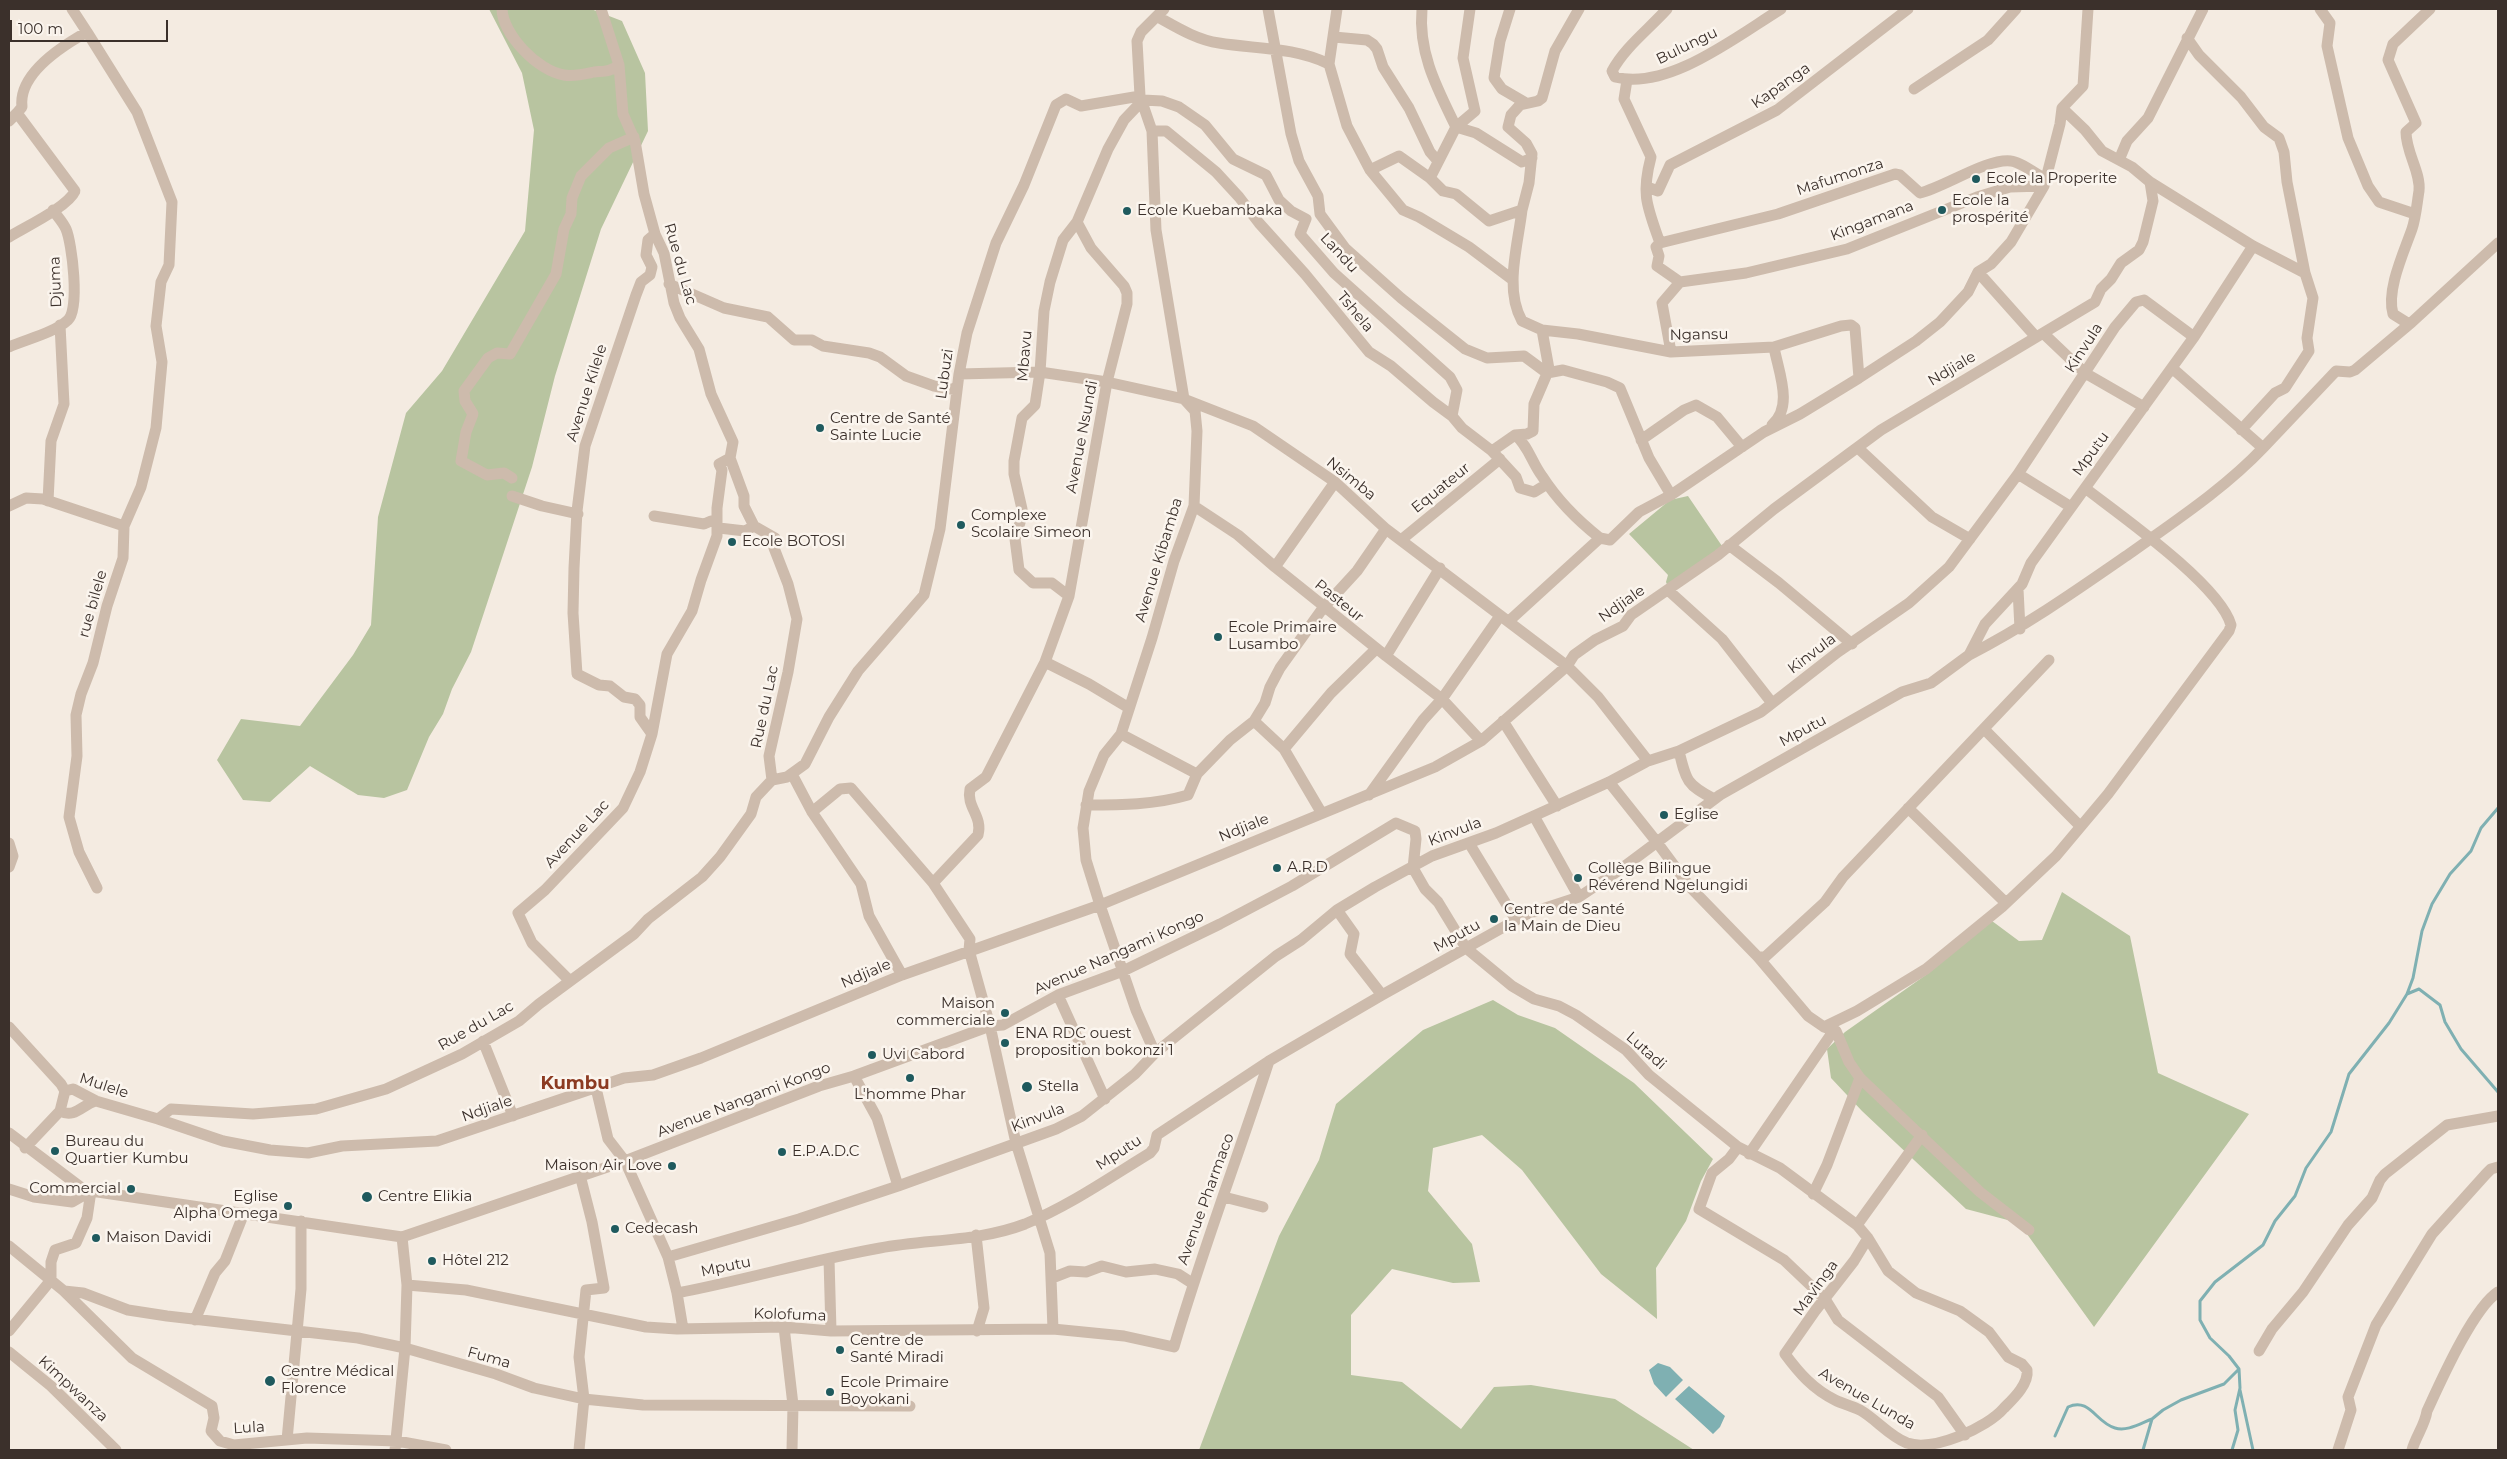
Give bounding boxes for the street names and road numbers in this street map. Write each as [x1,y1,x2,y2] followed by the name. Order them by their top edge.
[1653,23,1721,69] street label: Bulungu
[1748,59,1814,113] street label: Kapanga
[1794,154,1886,200] street label: Mafumonza
[1828,197,1916,245] street label: Kingamana
[660,221,700,307] street label: Rue du Lac
[1316,229,1362,277] street label: Landu
[46,256,66,308] street label: Djuma
[1333,288,1377,336] street label: Tshela
[2061,320,2107,376] street label: Kinvula
[1669,325,1729,345] street label: Ngansu
[1014,330,1036,382] street label: Mbavu
[563,342,611,444] street label: Avenue Kilele
[933,348,957,400] street label: Lubuzi
[1925,348,1979,390] street label: Ndjiale
[1062,379,1102,495] street label: Avenue Nsundi
[2069,428,2113,480] street label: Mputu
[1323,454,1379,504] street label: Nsimba
[1408,459,1474,517] street label: Equateur
[1132,496,1186,624] street label: Avenue Kibamba
[75,568,111,640] street label: rue bilele
[1311,576,1367,626] street label: Pasteur
[1595,582,1649,626] street label: Ndjiale
[1784,630,1840,678] street label: Kinvula
[747,664,783,750] street label: Rue du Lac
[1776,711,1830,751] street label: Mputu
[541,796,613,872] street label: Avenue Lac
[1216,810,1272,846] street label: Ndjiale
[1426,814,1484,850] street label: Kinvula
[1031,907,1207,999] street label: Avenue Nangami Kongo
[1430,916,1484,956] street label: Mputu
[838,955,894,993] street label: Ndjiale
[435,997,517,1055] street label: Rue du Lac
[1622,1028,1670,1074] street label: Lutadi
[655,1059,833,1141] street label: Avenue Nangami Kongo
[77,1070,131,1102] street label: Mulele
[459,1092,515,1126] street label: Ndjiale
[1009,1100,1067,1136] street label: Kinvula
[1174,1131,1238,1267] street label: Avenue Pharmaco
[1093,1132,1145,1174] street label: Mputu
[699,1253,753,1281] street label: Mputu
[1790,1257,1842,1319] street label: Mavinga
[753,1305,827,1325] street label: Kolofuma
[465,1343,513,1373] street label: Fuma
[34,1352,112,1426] street label: Kimpwanza
[1816,1364,1918,1434] street label: Avenue Lunda
[233,1418,265,1438] street label: Lula

